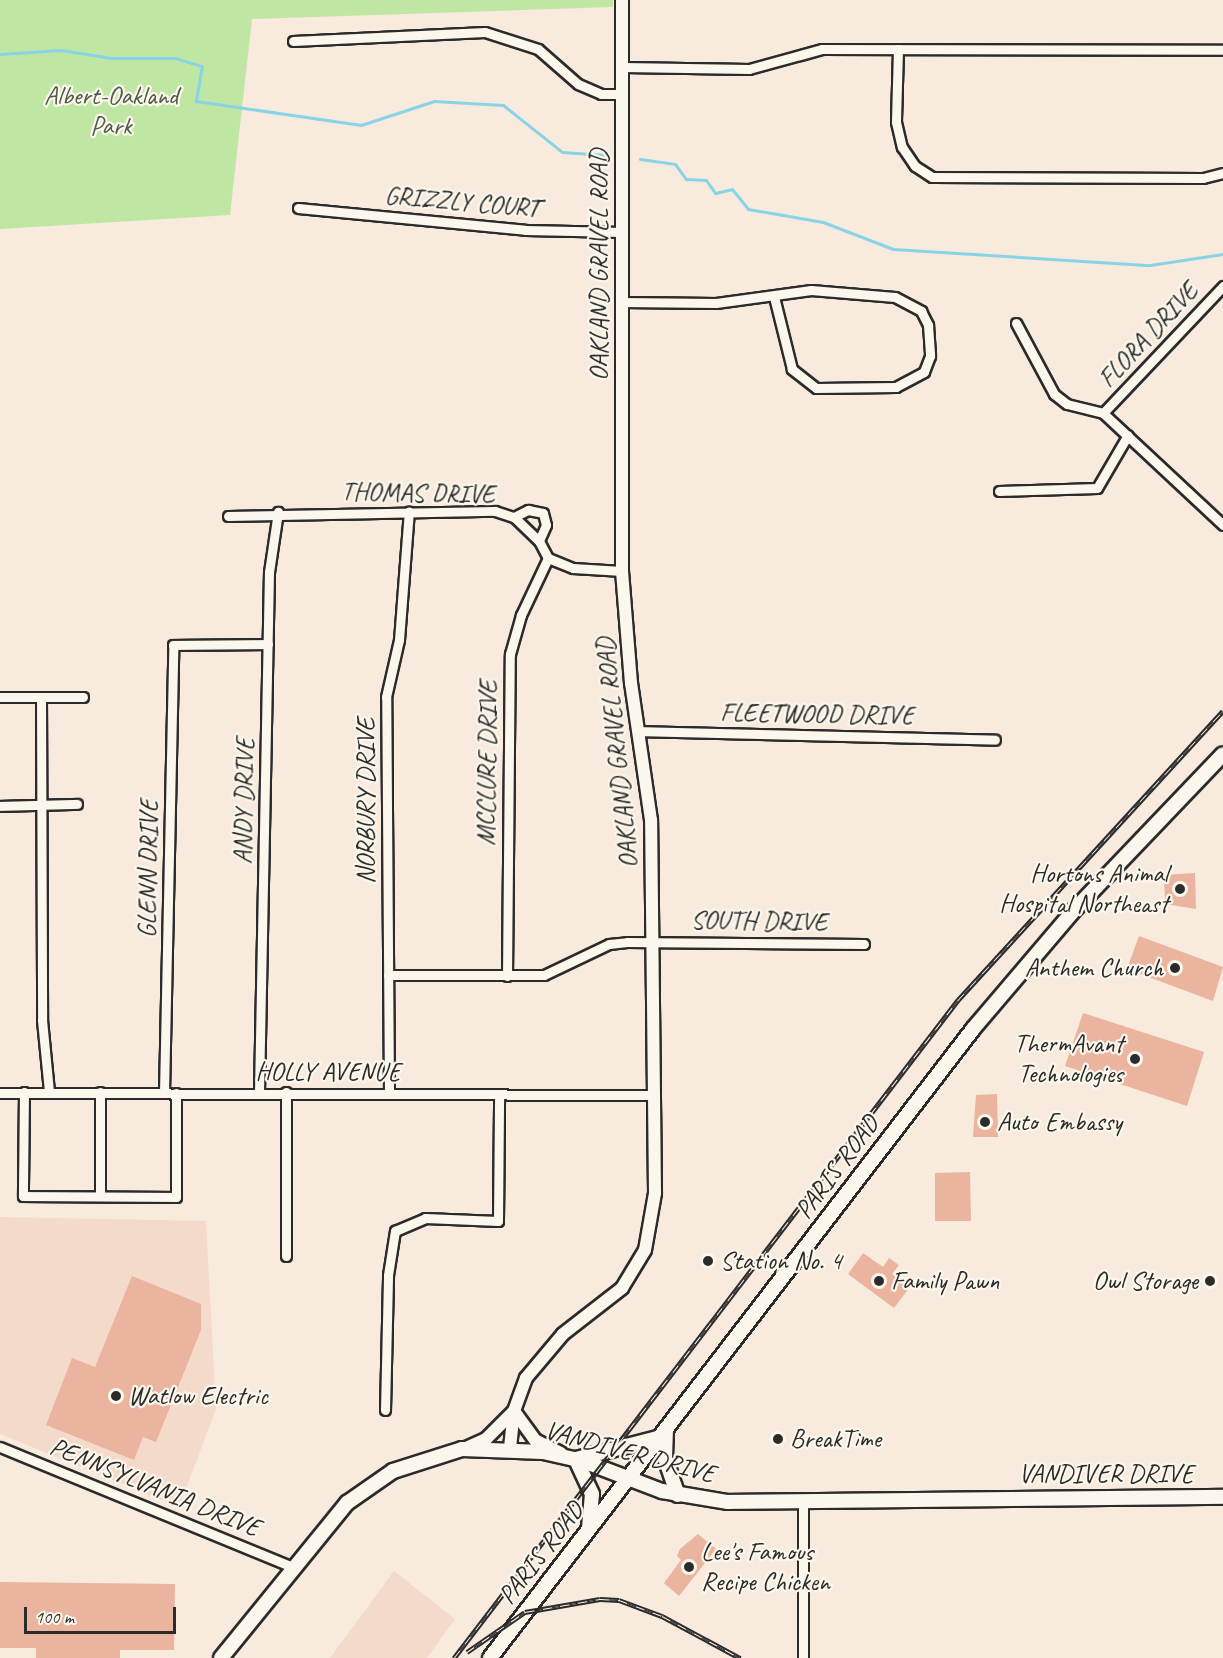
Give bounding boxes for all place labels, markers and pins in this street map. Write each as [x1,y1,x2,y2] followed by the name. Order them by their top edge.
[1000,858,1168,920] place label: Hortons Animal Hospital Northeast
[1173,882,1187,896] marker: Hortons Animal Hospital Northeast
[1024,952,1163,984] place label: Anthem Church
[1168,961,1182,975] marker: Anthem Church
[1014,1028,1123,1090] place label: ThermAvant Technologies
[1128,1052,1142,1066] marker: ThermAvant Technologies
[997,1106,1121,1138] place label: Auto Embassy
[978,1115,992,1129] marker: Auto Embassy
[720,1245,842,1277] place label: Station No. 4
[701,1254,715,1268] marker: Station No. 4
[891,1265,1000,1297] place label: Family Pawn
[1092,1265,1198,1297] place label: Owl Storage
[872,1274,886,1288] marker: Family Pawn
[1203,1274,1217,1288] marker: Owl Storage
[128,1380,268,1412] place label: Watlow Electric
[109,1389,123,1403] marker: Watlow Electric
[790,1423,881,1455] place label: BreakTime
[771,1432,785,1446] marker: BreakTime
[701,1536,830,1598] place label: Lee's Famous Recipe Chicken
[682,1560,696,1574] marker: Lee's Famous Recipe Chicken

